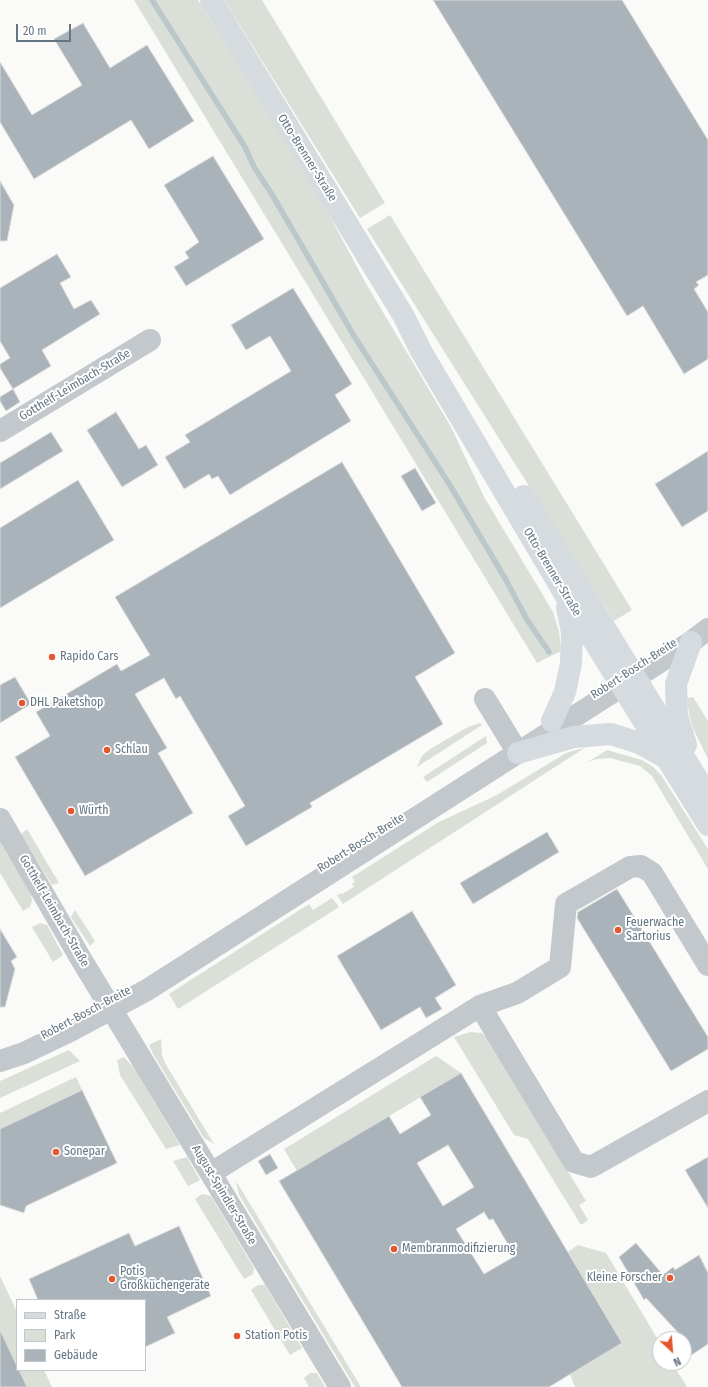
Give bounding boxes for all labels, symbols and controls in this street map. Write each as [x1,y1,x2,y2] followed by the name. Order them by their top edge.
[18,16,73,42] scale bar
[23,24,47,38] text: 20 m
[274,112,340,204] street label: Otto-Brenner-Straße
[17,346,133,424] street label: Gotthelf-Leimbach-Straße
[520,525,584,619] street label: Otto-Brenner-Straße
[588,636,680,702] street label: Robert-Bosch-Breite
[60,650,118,664] place label: Rapido Cars
[47,652,57,662] marker: Rapido Cars
[30,696,103,710] place label: DHL Paketshop
[17,698,27,708] marker: DHL Paketshop
[115,743,148,757] place label: Schlau
[102,745,112,755] marker: Schlau
[79,804,109,818] place label: Würth
[66,806,76,816] marker: Würth
[315,810,407,876] street label: Robert-Bosch-Breite
[16,852,92,970] street label: Gotthelf-Leimbach-Straße
[626,916,684,944] place label: Feuerwache Sartorius
[613,925,623,935] marker: Feuerwache Sartorius
[38,983,134,1043] street label: Robert-Bosch-Breite
[189,1143,259,1247] street label: August-Spindler-Straße
[64,1145,105,1159] place label: Sonepar
[51,1147,61,1157] marker: Sonepar
[402,1242,515,1256] place label: Membranmodifizierung
[389,1244,399,1254] marker: Membranmodifizierung
[120,1265,210,1293] place label: Potis Großküchengeräte
[587,1271,662,1285] place label: Kleine Forscher
[665,1273,675,1283] marker: Kleine Forscher
[107,1274,117,1284] marker: Potis Großküchengeräte
[16,1299,146,1371] legend
[54,1308,86,1322] text: Straße
[54,1328,75,1342] text: Park
[245,1329,307,1343] place label: Station Potis
[232,1331,242,1341] marker: Station Potis
[652,1331,692,1371] north arrow
[54,1348,98,1362] text: Gebäude
[671,1354,683,1369] text: N

